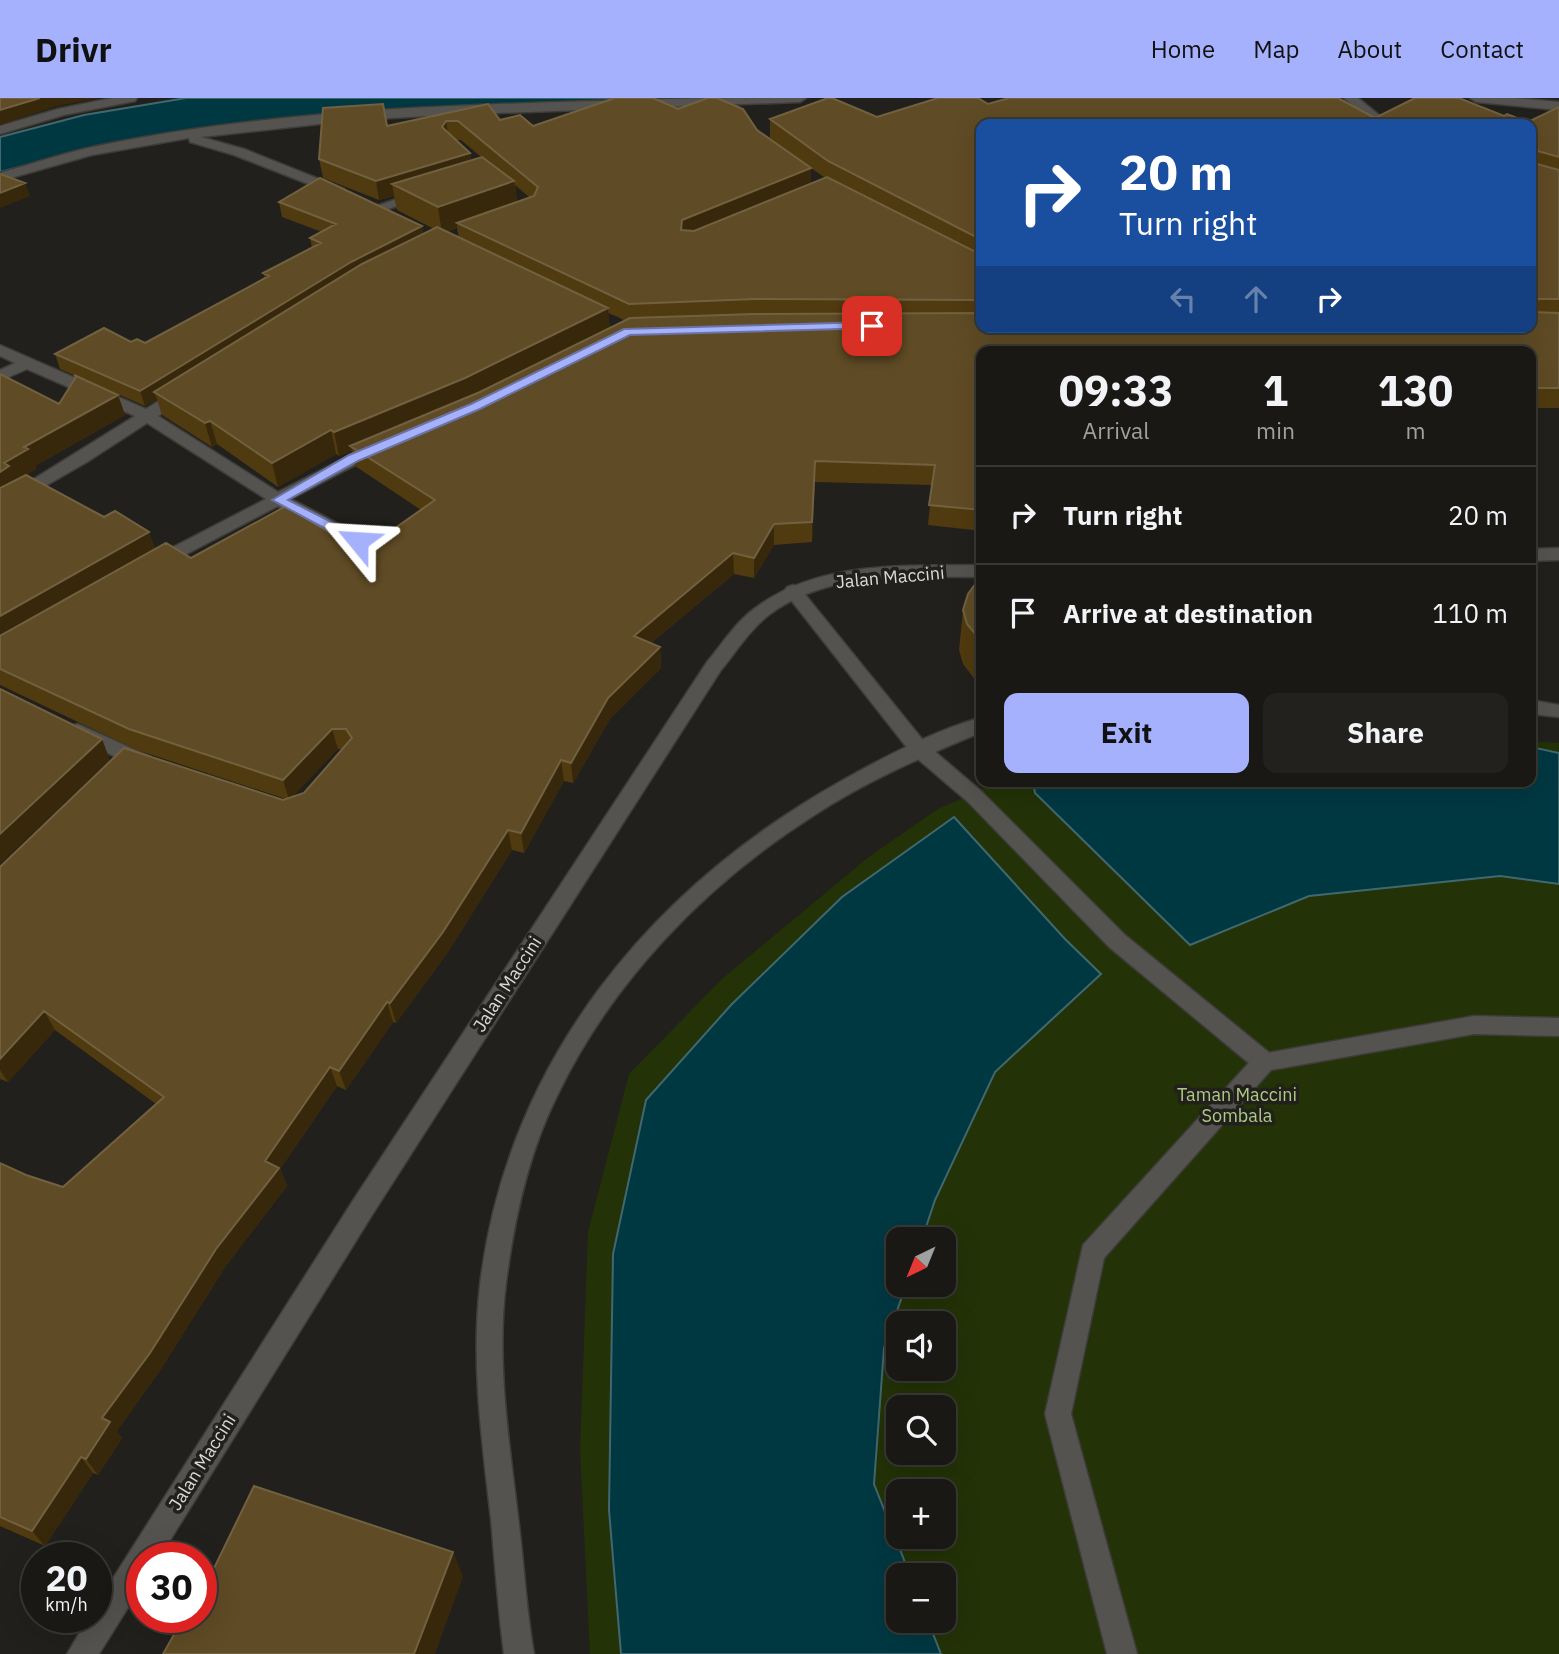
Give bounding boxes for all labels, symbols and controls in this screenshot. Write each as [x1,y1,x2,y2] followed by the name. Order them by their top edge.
[35,28,112,71] text: Drivr
[1151,33,1215,65] text: Home
[1253,33,1299,65] text: Map
[1337,33,1402,65] text: About
[1440,33,1524,65] text: Contact
[1119,140,1233,203] text: 20 m
[1004,147,1095,238] icon: right
[1119,202,1257,244] text: Turn right
[1164,280,1202,318] icon: left
[1237,280,1275,318] icon: ahead
[1310,280,1348,318] icon: right
[842,296,902,356] pin
[853,307,891,345] icon: arrive
[1059,363,1173,418] text: 09:33
[1263,363,1288,418] text: 1
[1378,363,1453,418] text: 130
[1083,415,1150,445] text: Arrival
[1256,415,1295,445] text: min
[1405,415,1426,445] text: m
[1004,496,1042,534] icon: right
[1063,498,1182,532] text: Turn right
[1448,498,1508,532] text: 20 m
[321,504,395,578] position arrow
[835,561,945,593] street label: Jalan Maccini
[1004,594,1042,632] icon: arrive
[1063,596,1313,630] text: Arrive at destination
[1432,596,1508,630] text: 110 m
[1004,693,1249,773] button: Exit
[1263,693,1508,773] button: Share
[468,932,546,1036] street label: Jalan Maccini
[1177,1083,1297,1127] park label: Taman Maccini Sombala
[886,1227,956,1297] north arrow
[886,1227,956,1633] map controls
[886,1311,956,1381] button: sound
[886,1395,956,1465] button: search
[163,1410,241,1514] street label: Jalan Maccini
[886,1479,956,1549] button: +
[126,1542,217,1633] speed limit sign: 30
[45,1555,88,1601] text: 20
[886,1563,956,1633] button: −
[45,1593,88,1616] text: km/h

